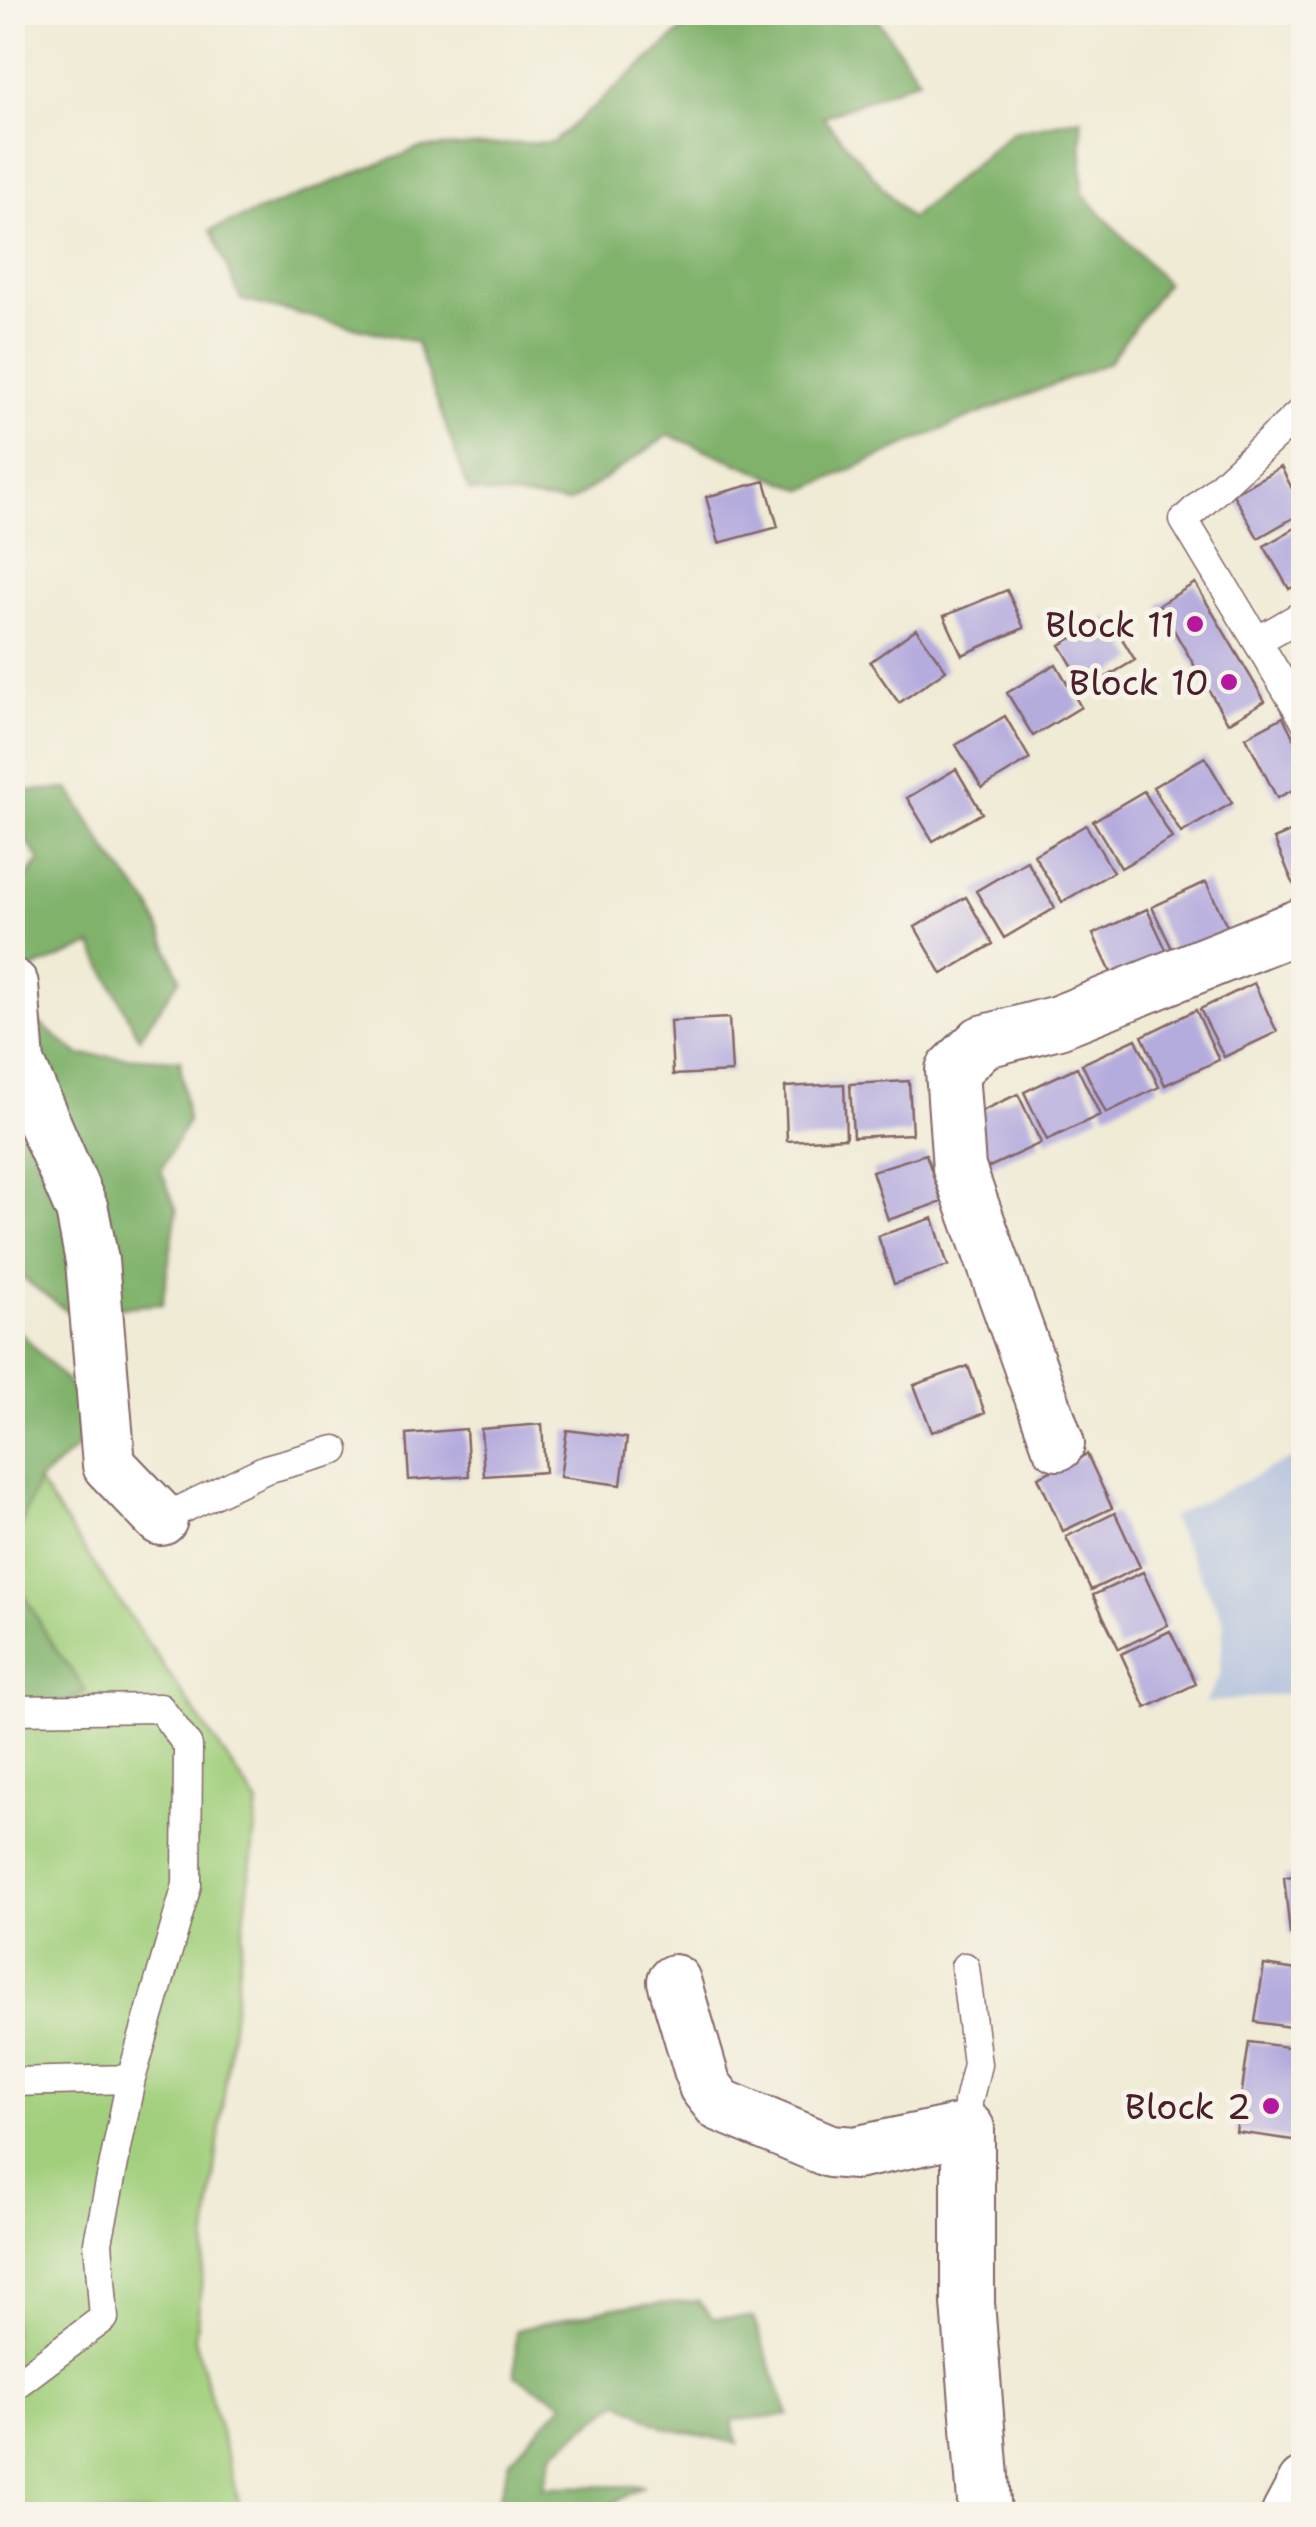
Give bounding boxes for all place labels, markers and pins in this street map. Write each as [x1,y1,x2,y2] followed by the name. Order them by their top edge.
[1045,601,1175,648] place label: Block 11
[1184,613,1206,635] marker: Block 11
[1069,659,1209,706] place label: Block 10
[1218,671,1240,693] marker: Block 10
[1125,2083,1251,2130] place label: Block 2
[1260,2095,1282,2117] marker: Block 2

